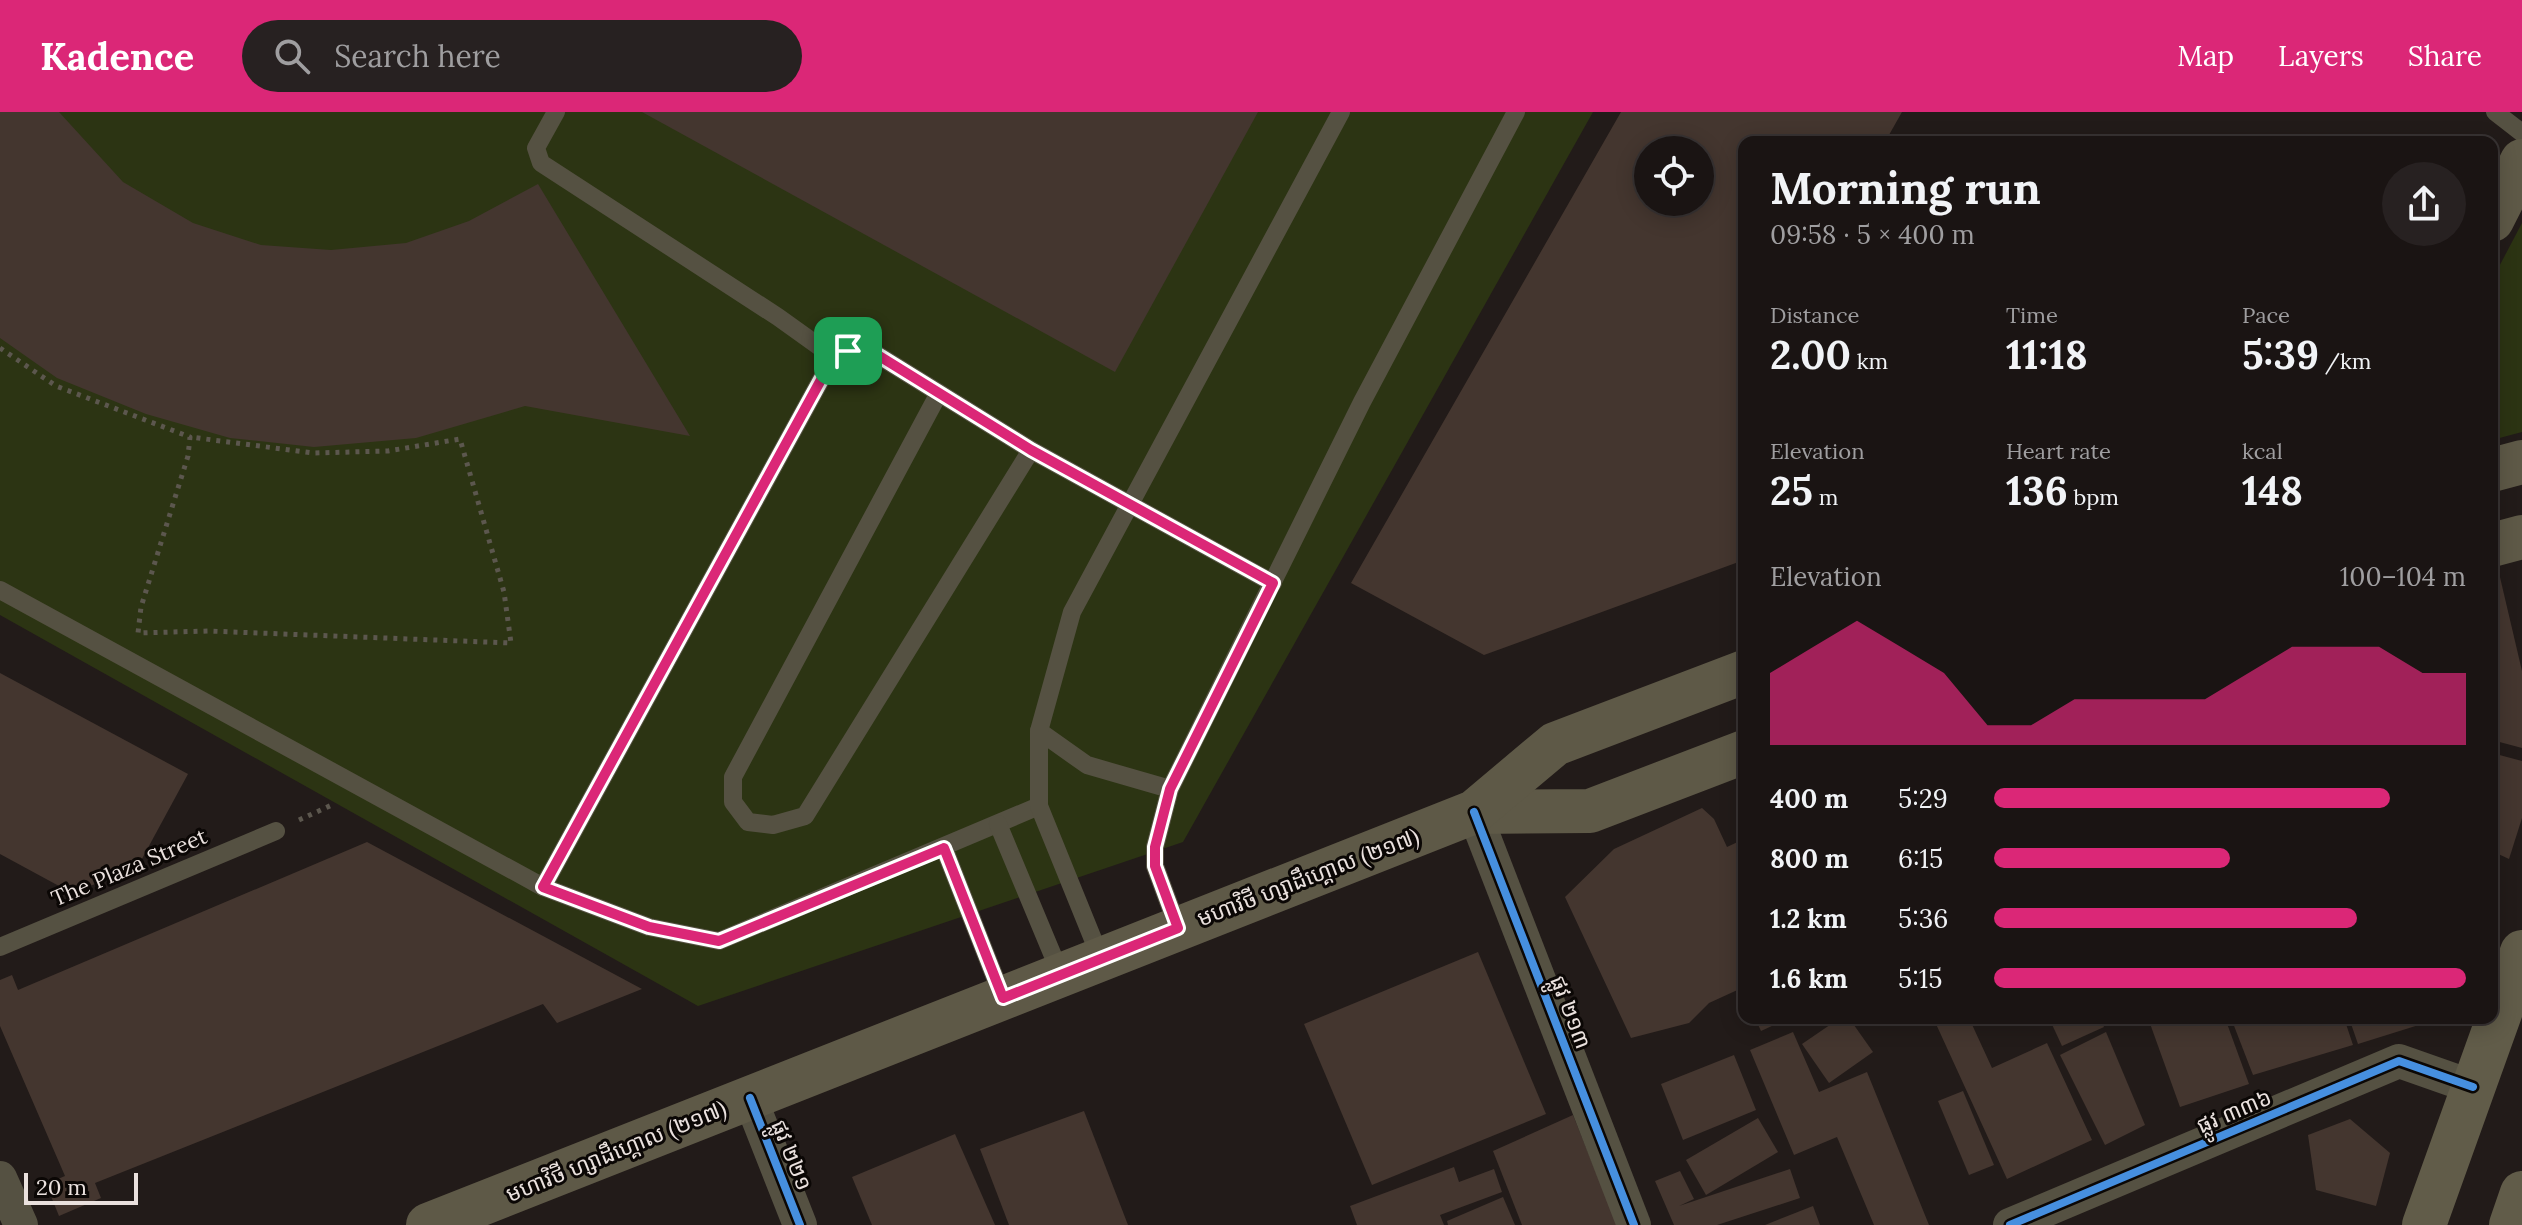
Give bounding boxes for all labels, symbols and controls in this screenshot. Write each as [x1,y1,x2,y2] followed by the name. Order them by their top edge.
[242,20,802,92] search box
[40,32,194,80] text: Kadence
[270,34,314,78] icon: search
[334,37,501,75] text: Search here
[2177,38,2234,74] text: Map
[2278,38,2364,74] text: Layers
[2408,38,2482,74] text: Share
[1634,136,1714,216] map controls
[1634,136,1714,216] button: locate
[1770,160,2041,216] text: Morning run
[2382,162,2466,246] button: share
[1770,218,1975,251] text: 09:58 · 5 × 400 m
[1770,301,1860,329] text: Distance
[2006,301,2058,329] text: Time
[2242,301,2290,329] text: Pace
[814,317,882,385] pin
[826,329,870,373] icon: arrive
[1770,329,1851,380] text: 2.00
[2006,329,2088,380] text: 11:18
[2242,329,2319,380] text: 5:39
[1851,347,1888,375] text: km
[2319,347,2372,375] text: /km
[1770,437,1865,465] text: Elevation
[2006,437,2111,465] text: Heart rate
[2242,437,2283,465] text: kcal
[1770,465,1813,516] text: 25
[2006,465,2068,516] text: 136
[2242,465,2303,516] text: 148
[1813,483,1838,511] text: m
[2068,483,2119,511] text: bpm
[1770,560,1882,593] text: Elevation
[2340,560,2466,593] text: 100–104 m
[1770,782,1848,815] text: 400 m
[1898,782,1948,815] text: 5:29
[47,821,211,912] street label: The Plaza Street
[1193,822,1423,933] street label: មហាវិថី ហ្សាដឹហ្គោល (២១៧)
[1770,842,1849,875] text: 800 m
[1898,842,1943,875] text: 6:15
[1770,902,1847,935] text: 1.2 km
[1898,902,1948,935] text: 5:36
[1770,962,1848,995] text: 1.6 km
[1898,962,1942,995] text: 5:15
[1538,971,1598,1055] street label: ផ្លូវ ២១៣
[2192,1083,2278,1145] street label: ផ្លូវ ៣៣៦
[502,1094,731,1209] street label: មហាវិថី ហ្សាដឹហ្គោល (២១៧)
[759,1115,819,1197] street label: ផ្លូវ ២២១
[24,1169,138,1205] scale bar
[36,1173,87,1201] text: 20 m

